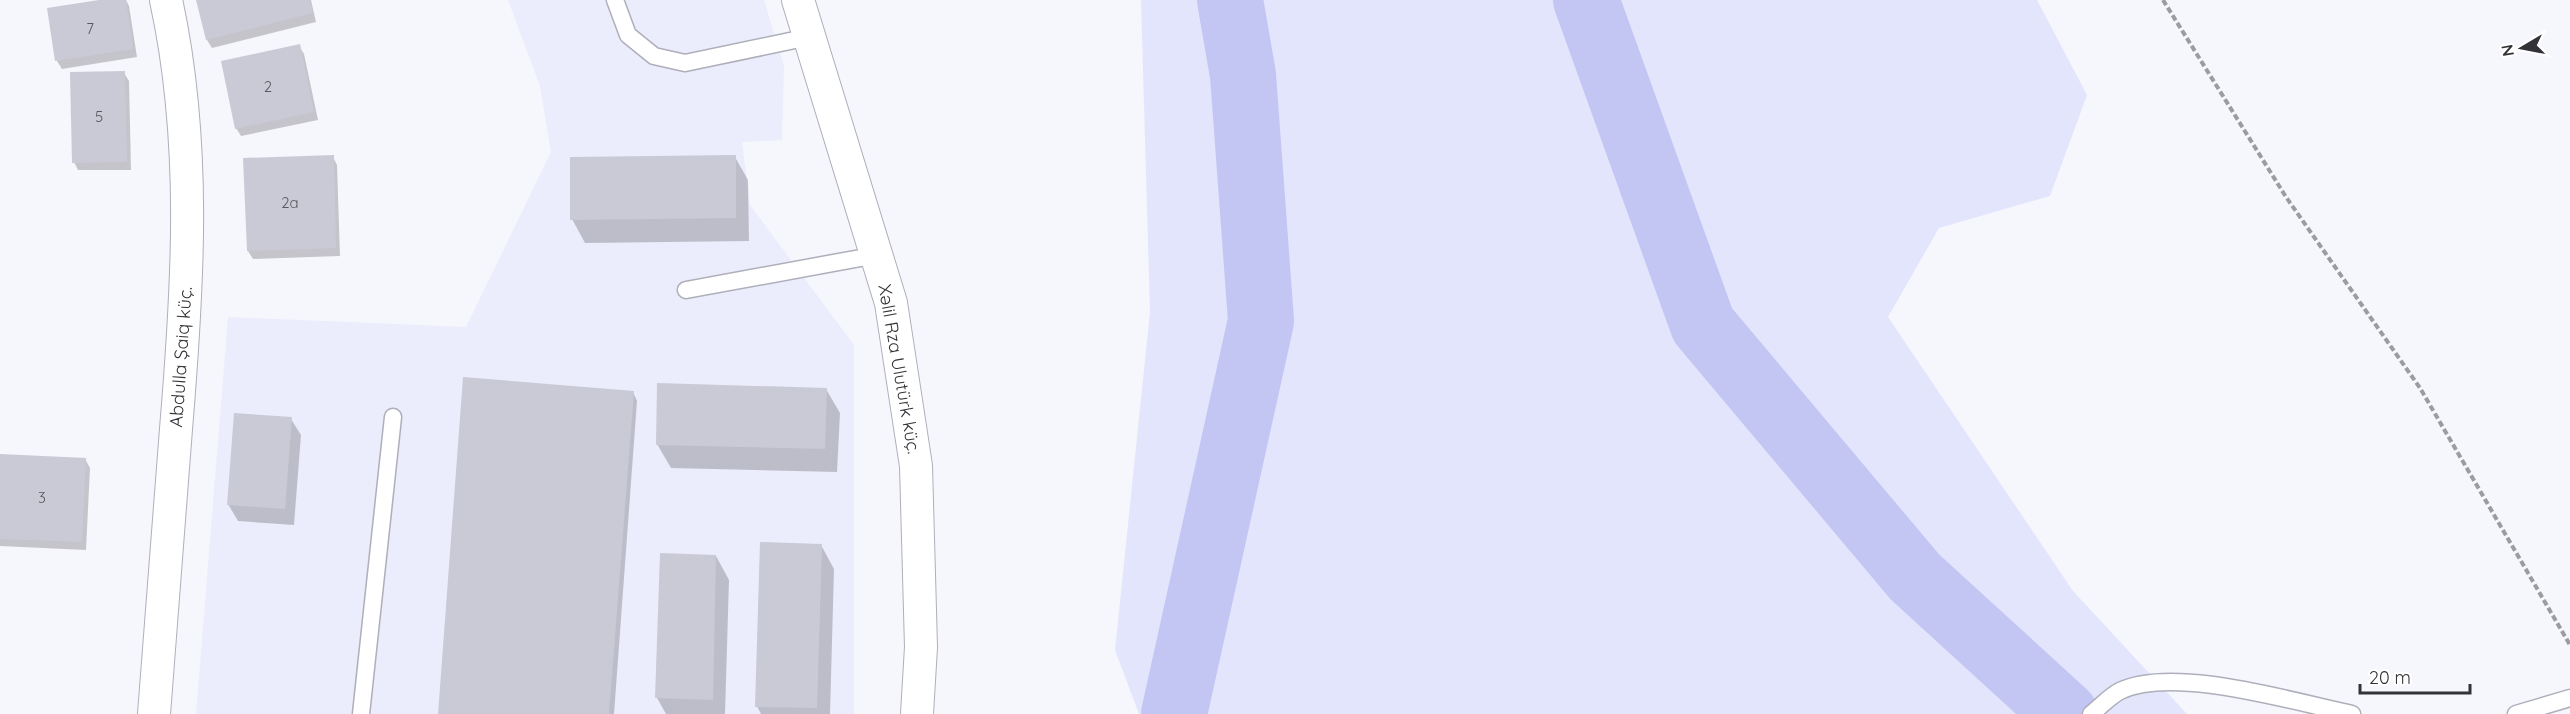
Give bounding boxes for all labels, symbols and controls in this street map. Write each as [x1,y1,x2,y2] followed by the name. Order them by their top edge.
[2492,18,2552,78] north arrow
[86,19,94,38] house number: 7
[2496,43,2518,58] text: N
[264,77,272,96] house number: 2
[95,107,103,126] house number: 5
[281,193,299,212] house number: 2a
[873,282,926,456] street label: Xəlil Rza Ulutürk küç.
[164,286,197,428] street label: Abdulla Şaiq küç.
[38,488,46,507] house number: 3
[2360,657,2470,695] scale bar
[2369,666,2411,689] text: 20 m

